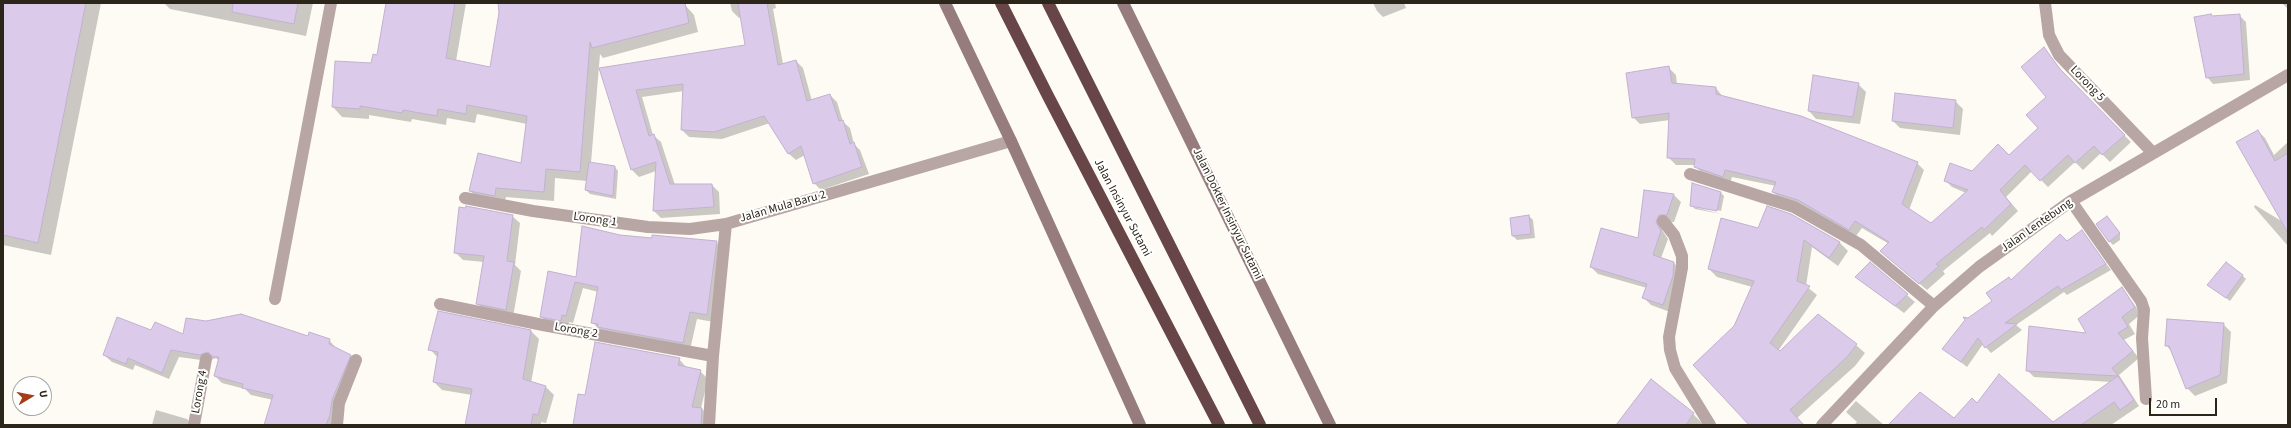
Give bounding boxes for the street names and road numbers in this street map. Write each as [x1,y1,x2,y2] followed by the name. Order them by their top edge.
[2067,63,2107,105] street label: Lorong 5
[1189,146,1265,282] street label: Jalan Dokter Insinyur Sutami
[1090,157,1154,259] street label: Jalan Insinyur Sutami
[738,188,828,226] street label: Jalan Mula Baru 2
[1999,196,2075,256] street label: Jalan Lentebung
[572,210,618,230] street label: Lorong 1
[553,320,599,342] street label: Lorong 2
[189,369,211,415] street label: Lorong 4

